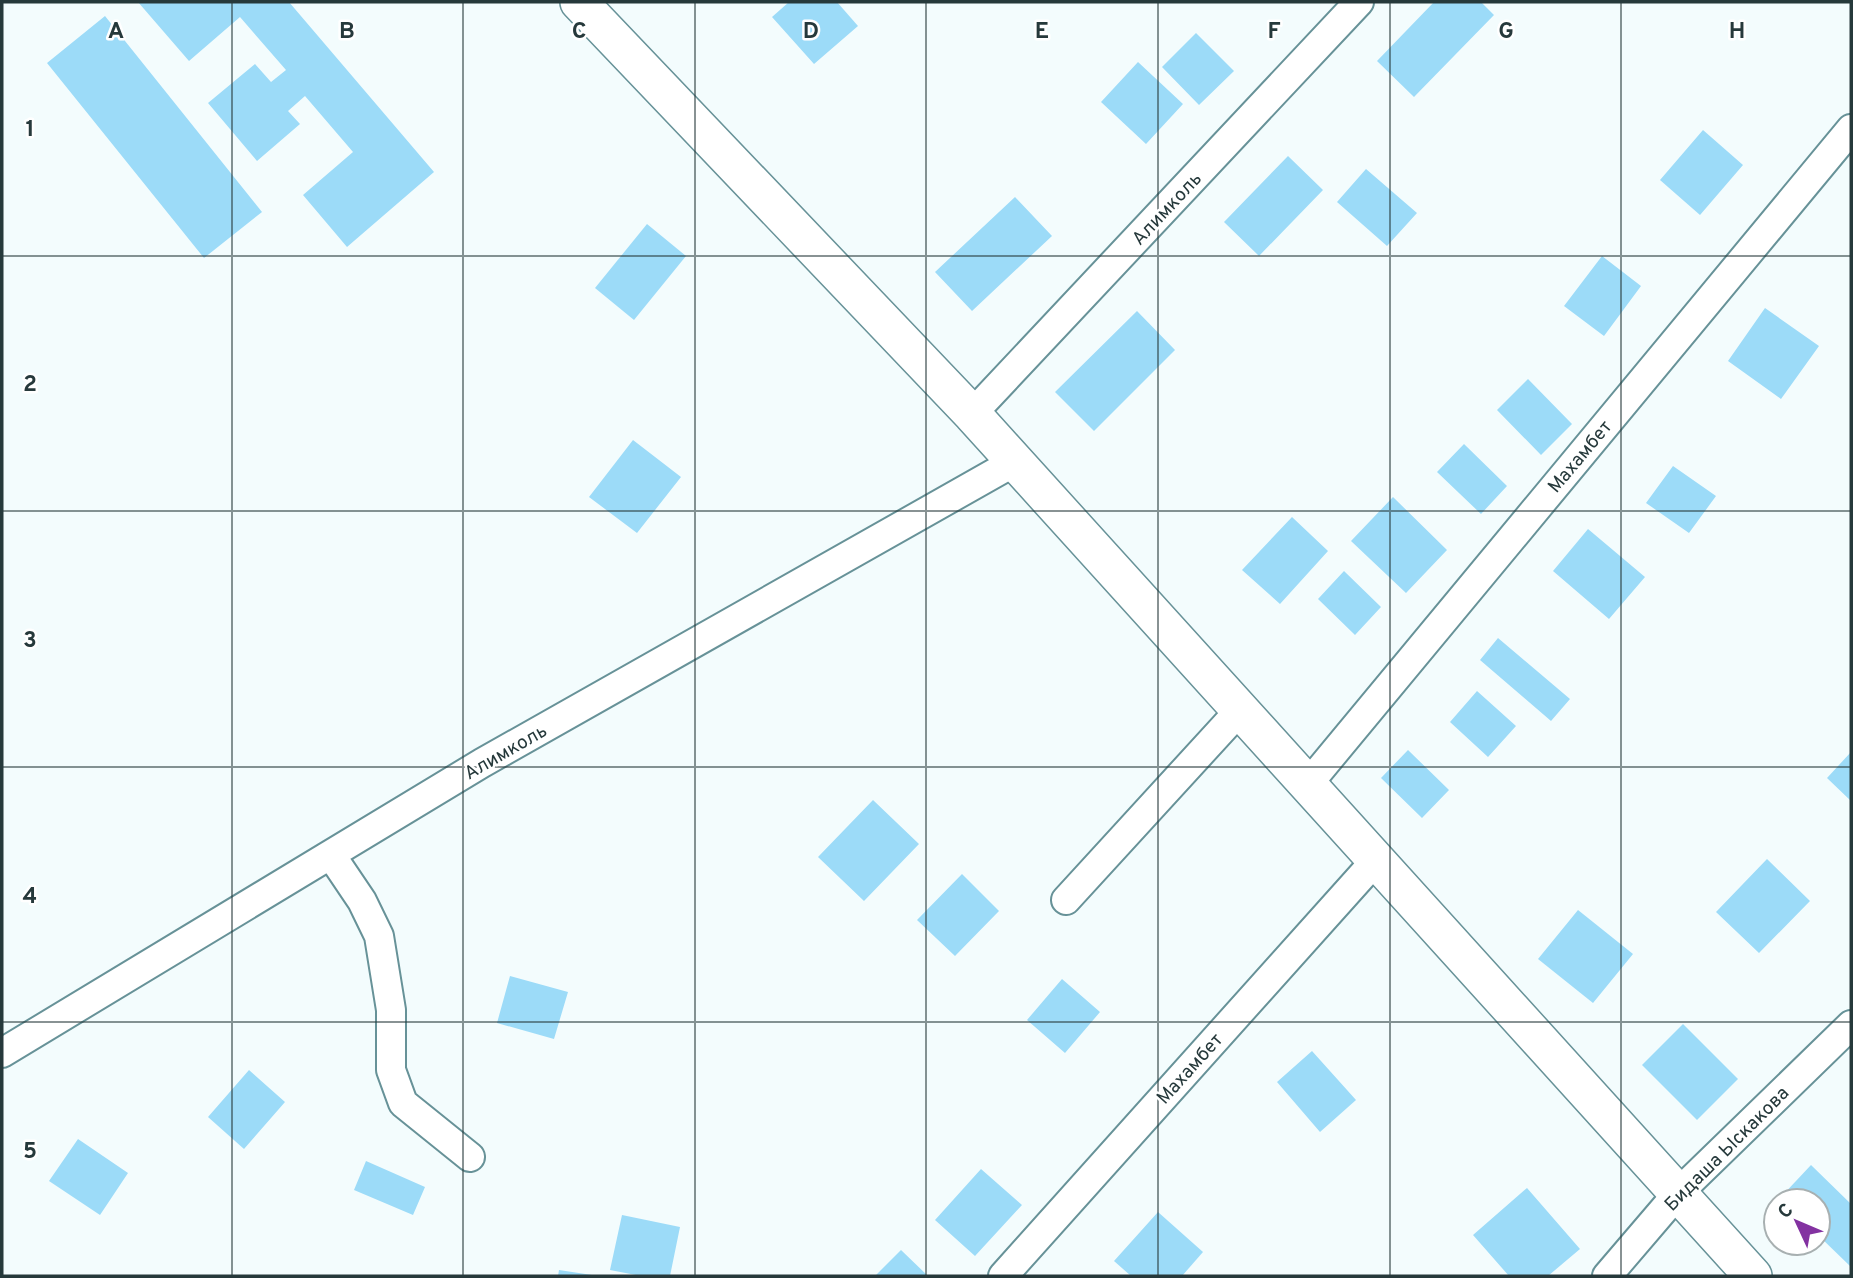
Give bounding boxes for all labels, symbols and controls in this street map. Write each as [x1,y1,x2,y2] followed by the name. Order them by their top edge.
[108,18,124,47] text: A
[339,18,355,47] text: B
[572,18,586,47] text: C
[803,18,819,47] text: D
[1035,18,1049,47] text: E
[1267,18,1281,47] text: F
[1498,18,1514,47] text: G
[1729,18,1745,47] text: H
[25,116,35,145] text: 1
[1127,168,1208,251] street label: Алимколь
[23,371,37,400] text: 2
[1543,416,1618,499] street label: Махамбет
[23,627,37,656] text: 3
[460,719,552,786] street label: Алимколь
[23,883,37,912] text: 4
[1152,1028,1229,1110] street label: Махамбет
[1660,1082,1795,1217] street label: Бидаша Ыскакова
[23,1138,37,1167] text: 5
[1762,1187,1832,1257] north arrow
[1773,1199,1799,1224] text: С

